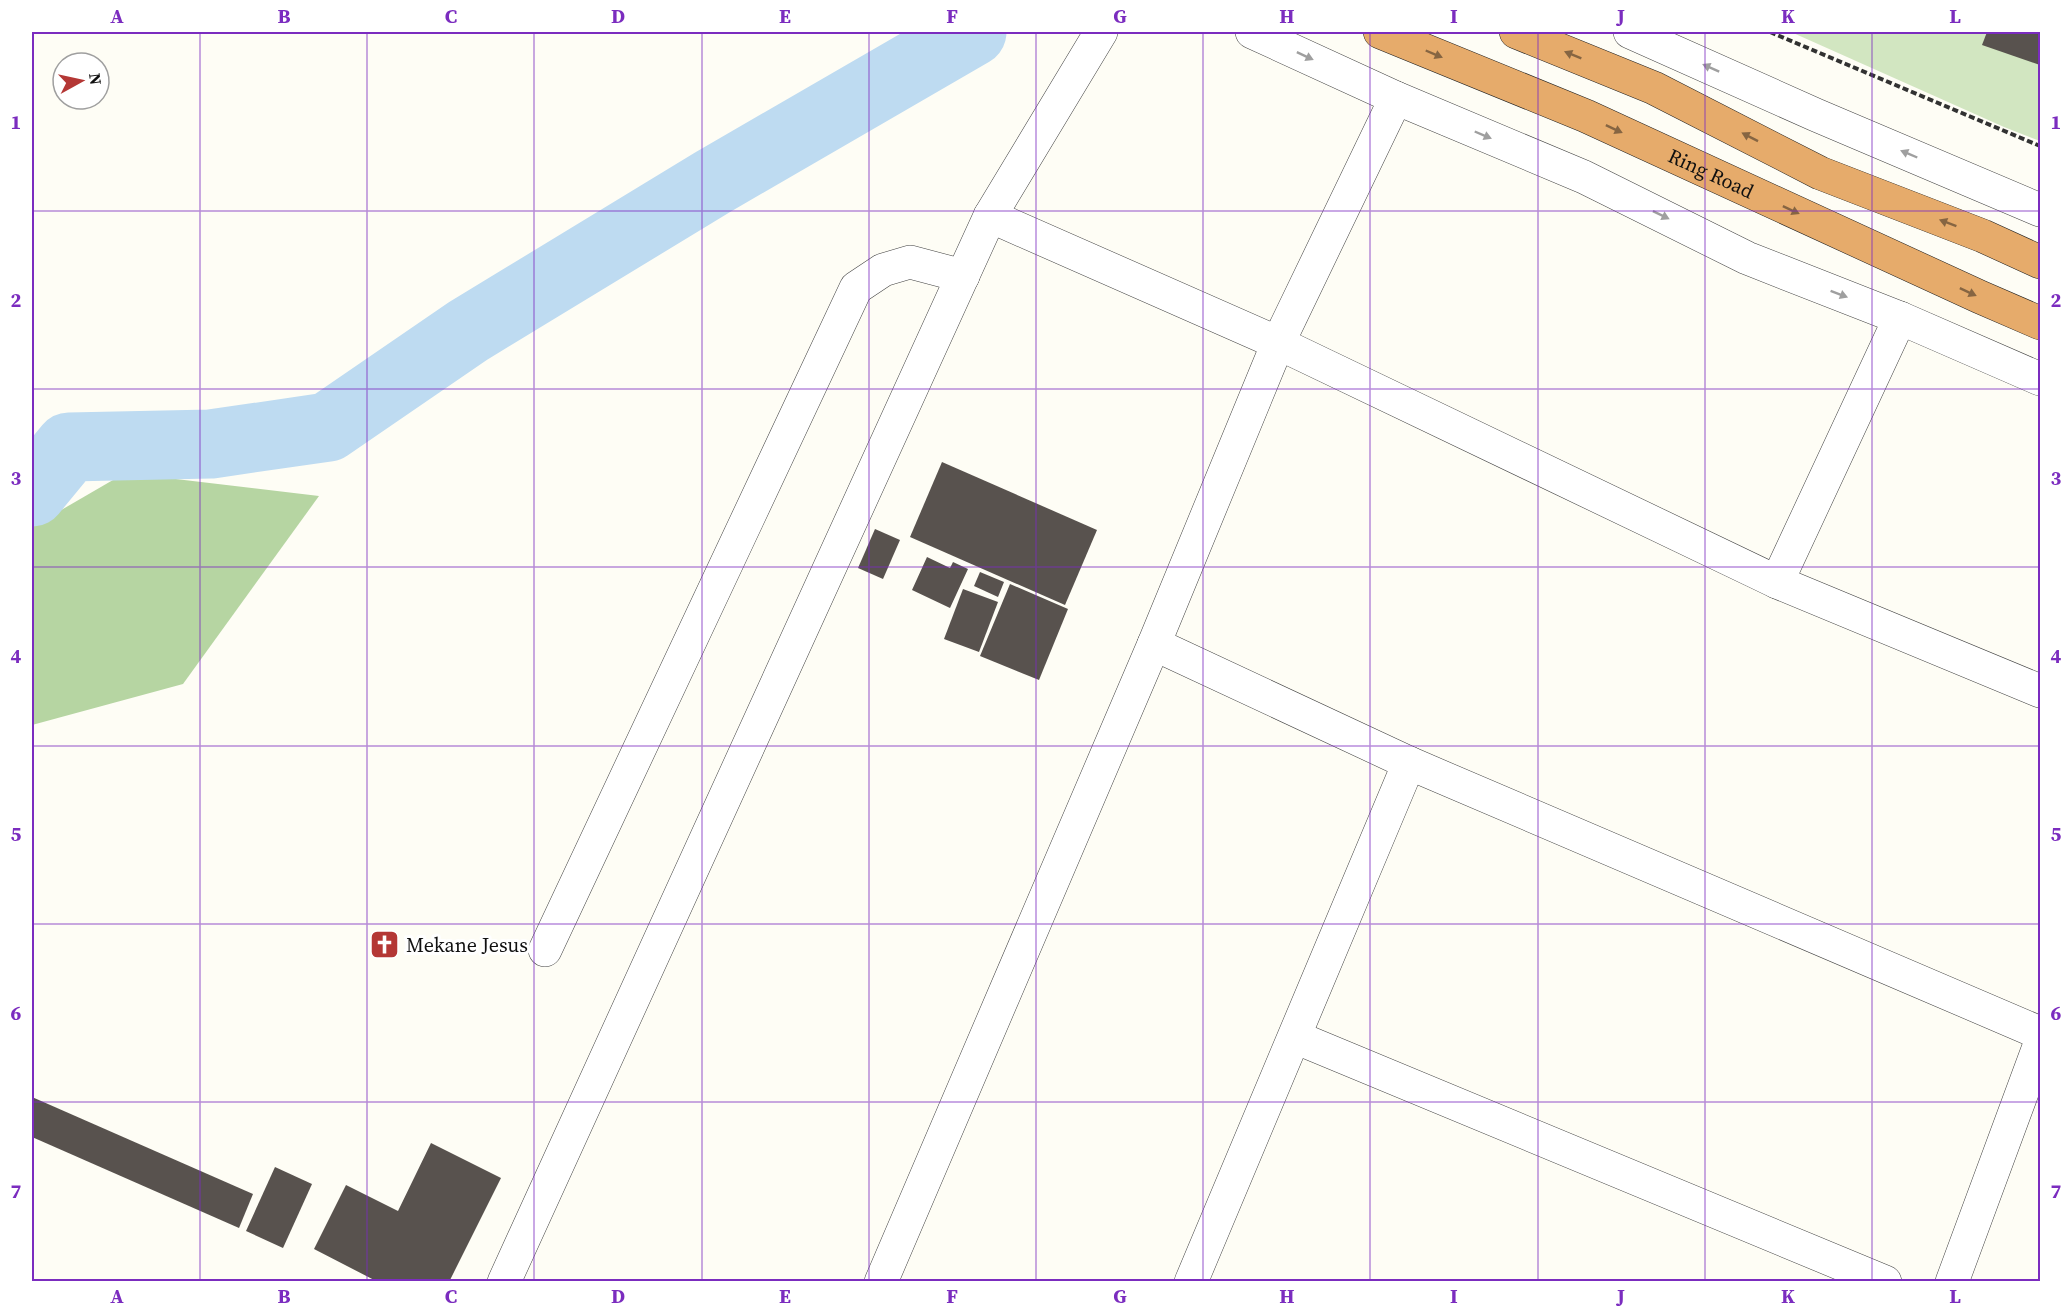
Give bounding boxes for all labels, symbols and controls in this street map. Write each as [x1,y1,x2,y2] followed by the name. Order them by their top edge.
[110,2,124,30] text: A
[277,2,291,30] text: B
[445,2,457,30] text: C
[611,2,625,30] text: D
[779,2,791,30] text: E
[946,2,958,30] text: F
[1113,2,1127,30] text: G
[1279,2,1295,30] text: H
[1450,2,1458,30] text: I
[1615,2,1625,30] text: J
[1781,2,1795,30] text: K
[1949,2,1961,30] text: L
[1425,49,1443,59] one-way arrow
[1564,50,1582,59] one-way arrow
[51,51,111,111] north arrow
[1296,51,1314,61] one-way arrow
[1702,63,1720,73] one-way arrow
[84,72,108,87] text: N
[11,108,21,136] text: 1
[2051,108,2061,136] text: 1
[1605,124,1623,134] one-way arrow
[1475,130,1492,139] one-way arrow
[1741,132,1758,142] one-way arrow
[1664,142,1759,206] street label: Ring Road
[1900,149,1918,159] one-way arrow
[1782,206,1799,215] one-way arrow
[1652,210,1669,220] one-way arrow
[1939,218,1957,227] one-way arrow
[11,286,22,314] text: 2
[2051,286,2062,314] text: 2
[1960,287,1977,296] one-way arrow
[1830,290,1848,299] one-way arrow
[11,464,22,492] text: 3
[2051,464,2062,492] text: 3
[11,642,22,670] text: 4
[2051,642,2062,670] text: 4
[11,820,22,848] text: 5
[2051,820,2062,848] text: 5
[369,929,401,961] church icon: Mekane Jesus
[406,931,528,959] place label: Mekane Jesus
[11,999,22,1027] text: 6
[2051,999,2062,1027] text: 6
[11,1177,22,1205] text: 7
[2051,1177,2062,1205] text: 7
[110,1282,124,1310] text: A
[277,1282,291,1310] text: B
[445,1282,457,1310] text: C
[611,1282,625,1310] text: D
[779,1282,791,1310] text: E
[946,1282,958,1310] text: F
[1113,1282,1127,1310] text: G
[1279,1282,1295,1310] text: H
[1450,1282,1458,1310] text: I
[1615,1282,1625,1310] text: J
[1781,1282,1795,1310] text: K
[1949,1282,1961,1310] text: L

